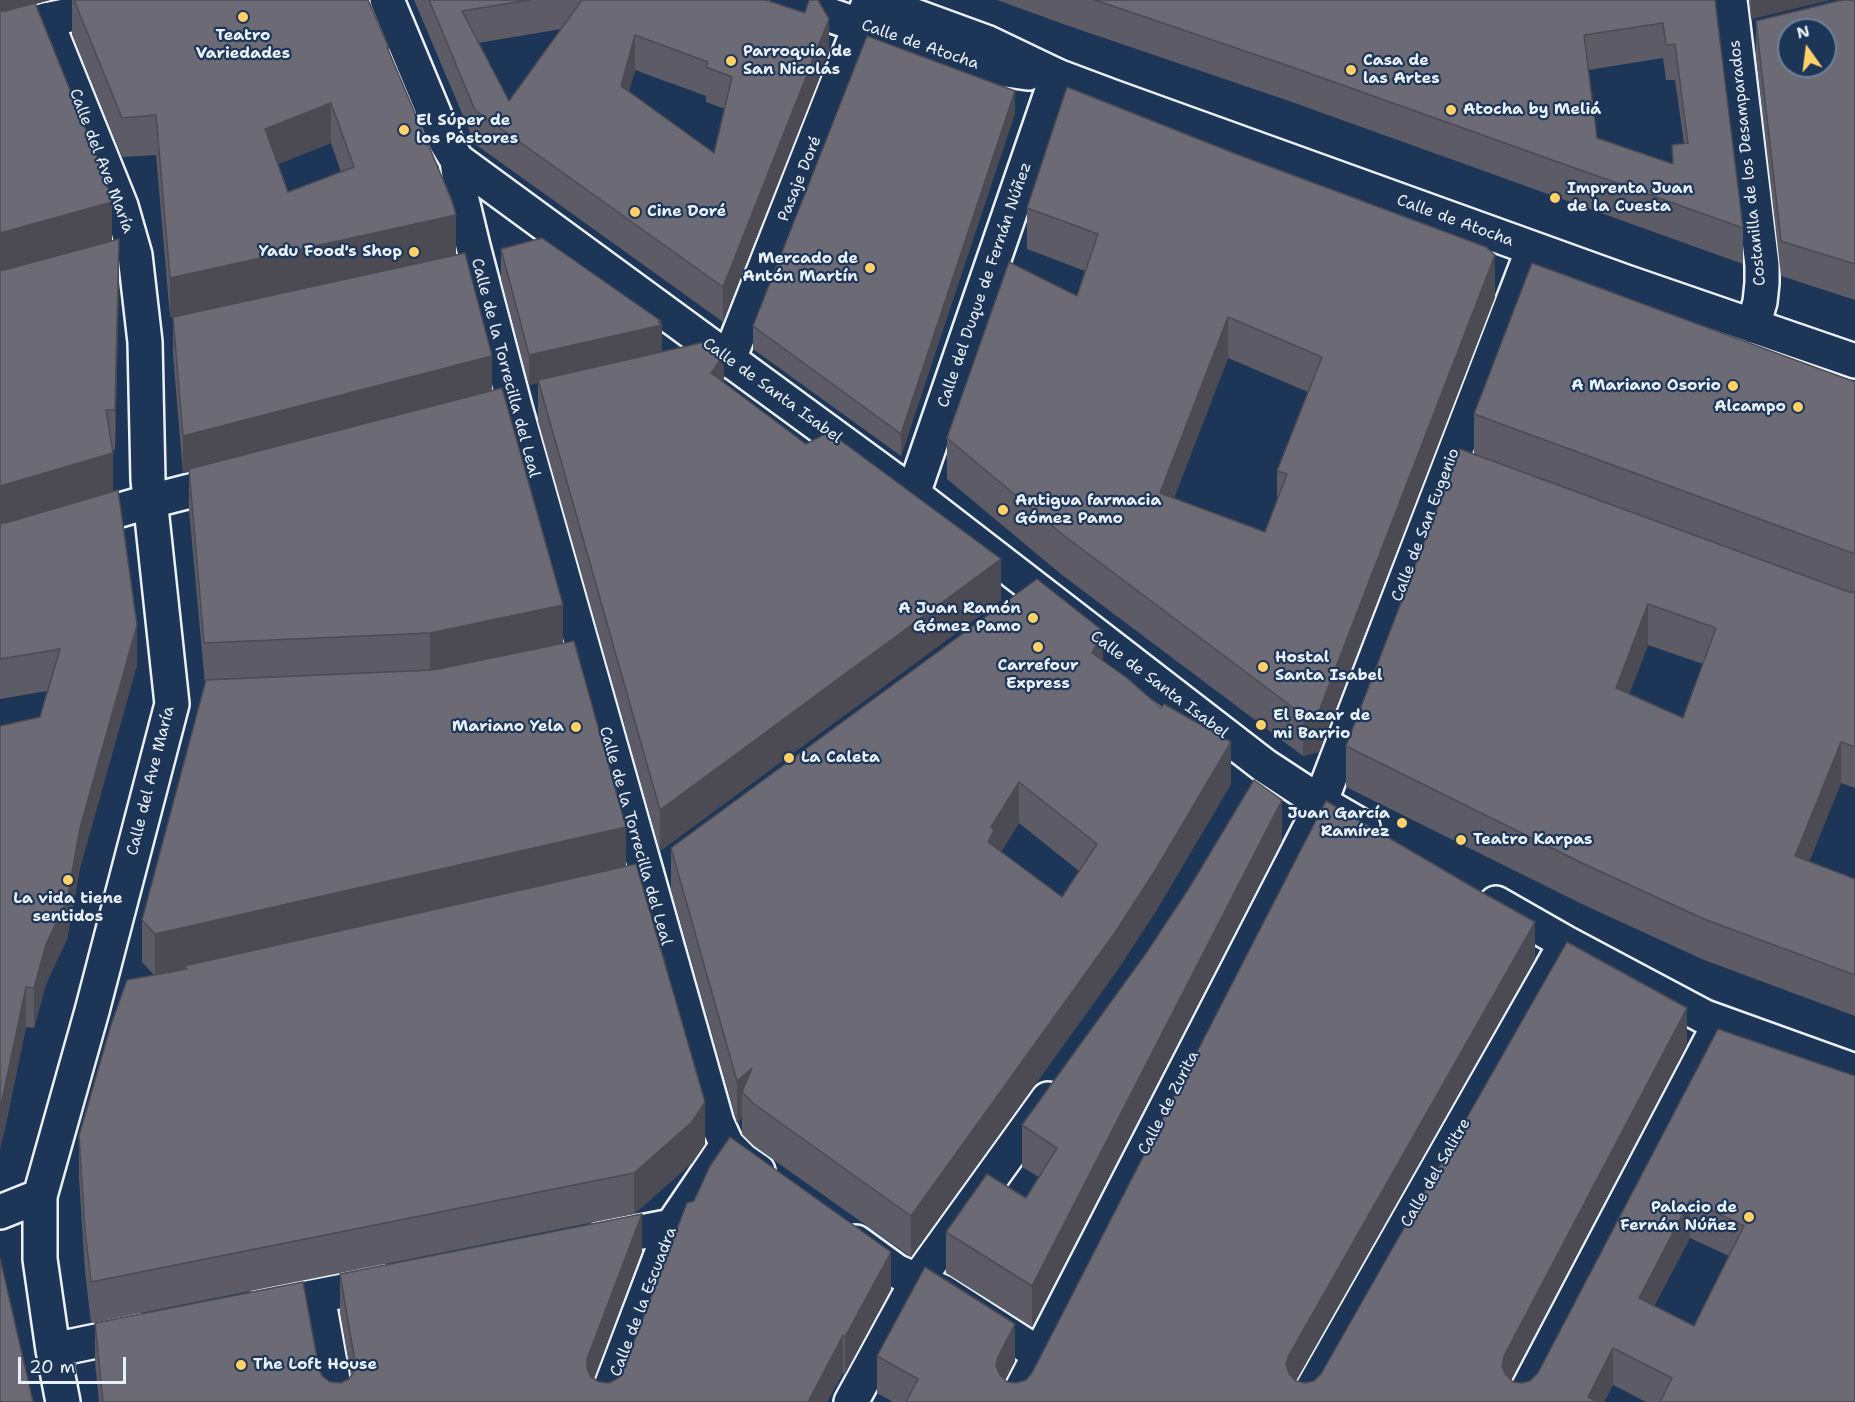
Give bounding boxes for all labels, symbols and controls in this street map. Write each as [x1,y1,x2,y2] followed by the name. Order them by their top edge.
[236,10,250,24] marker: Teatro Variedades
[859,16,981,74] street label: Calle de Atocha
[1777,18,1837,78] north arrow
[1794,20,1812,44] text: N
[196,26,290,64] place label: Teatro Variedades
[1726,39,1770,287] street label: Costanilla de los Desamparados
[743,42,852,80] place label: Parroquia de San Nicolás
[1363,51,1440,89] place label: Casa de las Artes
[724,54,738,68] marker: Parroquia de San Nicolás
[1344,63,1358,77] marker: Casa de las Artes
[65,86,137,236] street label: Calle del Ave María
[1463,100,1601,120] place label: Atocha by Meliá
[1444,103,1458,117] marker: Atocha by Meliá
[416,111,518,149] place label: El Súper de los Pastores
[397,123,411,137] marker: El Súper de los Pastores
[774,134,826,224] street label: Pasaje Doré
[934,160,1036,410] street label: Calle del Duque de Fernán Núñez
[1567,179,1693,217] place label: Imprenta Juan de la Cuesta
[1394,191,1516,251] street label: Calle de Atocha
[1548,191,1562,205] marker: Imprenta Juan de la Cuesta
[647,202,726,222] place label: Cine Doré
[628,205,642,219] marker: Cine Doré
[259,242,402,262] place label: Yadu Food's Shop
[407,245,421,259] marker: Yadu Food's Shop
[742,249,858,287] place label: Mercado de Antón Martín
[466,256,544,480] street label: Calle de la Torrecilla del Leal
[863,261,877,275] marker: Mercado de Antón Martín
[699,334,845,448] street label: Calle de Santa Isabel
[1571,376,1721,396] place label: A Mariano Osorio
[1726,379,1740,393] marker: A Mariano Osorio
[1714,397,1786,417] place label: Alcampo
[1791,400,1805,414] marker: Alcampo
[1388,446,1464,604] street label: Calle de San Eugenio
[1015,491,1161,529] place label: Antigua farmacia Gómez Pamo
[996,503,1010,517] marker: Antigua farmacia Gómez Pamo
[898,599,1021,637] place label: A Juan Ramón Gómez Pamo
[1026,611,1040,625] marker: A Juan Ramón Gómez Pamo
[1086,627,1232,743] street label: Calle de Santa Isabel
[1031,640,1045,654] marker: Carrefour Express
[1275,648,1383,686] place label: Hostal Santa Isabel
[997,656,1079,694] place label: Carrefour Express
[1256,660,1270,674] marker: Hostal Santa Isabel
[123,704,179,858] street label: Calle del Ave María
[1273,706,1370,744] place label: El Bazar de mi Barrio
[452,717,564,737] place label: Mariano Yela
[1254,718,1268,732] marker: El Bazar de mi Barrio
[569,720,583,734] marker: Mariano Yela
[595,724,675,948] street label: Calle de la Torrecilla del Leal
[801,748,880,768] place label: La Caleta
[782,751,796,765] marker: La Caleta
[1287,804,1390,842] place label: Juan García Ramírez
[1395,816,1409,830] marker: Juan García Ramírez
[1473,830,1593,850] place label: Teatro Karpas
[1454,833,1468,847] marker: Teatro Karpas
[61,873,75,887] marker: La vida tiene sentidos
[13,889,123,927] place label: La vida tiene sentidos
[1135,1048,1203,1158] street label: Calle de Zurita
[1397,1115,1475,1231] street label: Calle del Salitre
[1620,1198,1737,1236] place label: Palacio de Fernán Núñez
[1742,1210,1756,1224] marker: Palacio de Fernán Núñez
[607,1225,681,1379] street label: Calle de la Escuadra
[21,1345,129,1383] scale bar
[29,1355,75,1379] text: 20 m
[253,1355,377,1375] place label: The Loft House
[234,1358,248,1372] marker: The Loft House

